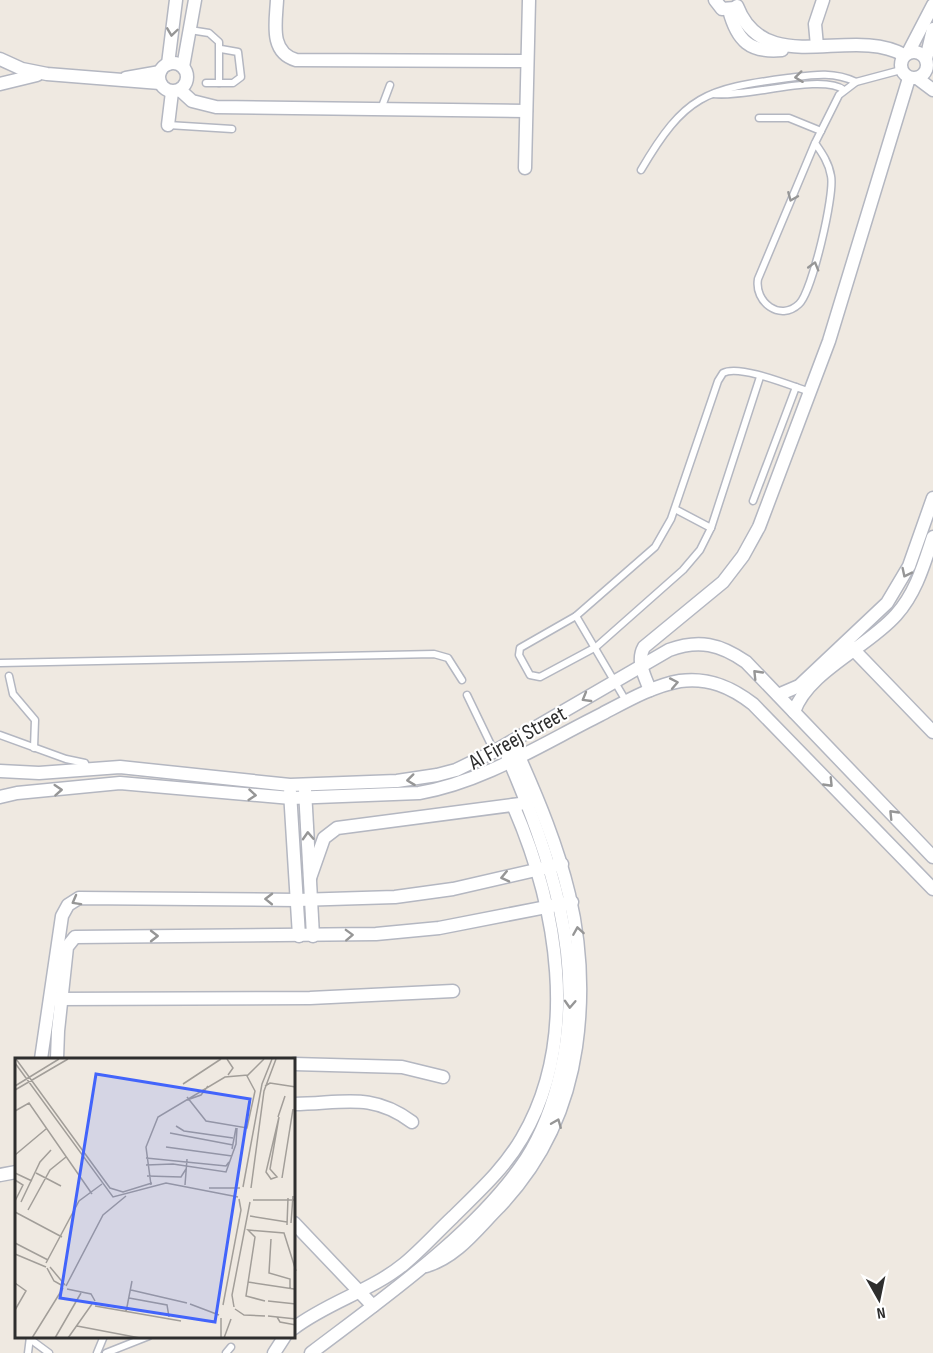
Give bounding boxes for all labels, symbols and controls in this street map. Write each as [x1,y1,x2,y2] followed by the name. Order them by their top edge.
[167,27,179,36] one-way arrow
[794,70,803,82] one-way arrow
[788,191,800,202] one-way arrow
[806,261,819,271] one-way arrow
[901,566,913,577] one-way arrow
[754,670,765,681] one-way arrow
[669,677,679,690] one-way arrow
[582,690,592,702] one-way arrow
[463,700,572,777] street label: Al Fireej Street
[406,773,416,785] one-way arrow
[822,777,833,787] one-way arrow
[53,784,62,797] one-way arrow
[247,788,256,801] one-way arrow
[889,811,900,822] one-way arrow
[301,831,314,840] one-way arrow
[500,870,510,883] one-way arrow
[265,893,274,906] one-way arrow
[72,894,82,905] one-way arrow
[572,926,584,936] one-way arrow
[345,928,354,941] one-way arrow
[150,930,159,942] one-way arrow
[564,999,577,1008] one-way arrow
[15,1058,296,1338] inset map
[550,1118,562,1129] one-way arrow
[849,1269,909,1329] north arrow
[875,1302,887,1322] text: N

